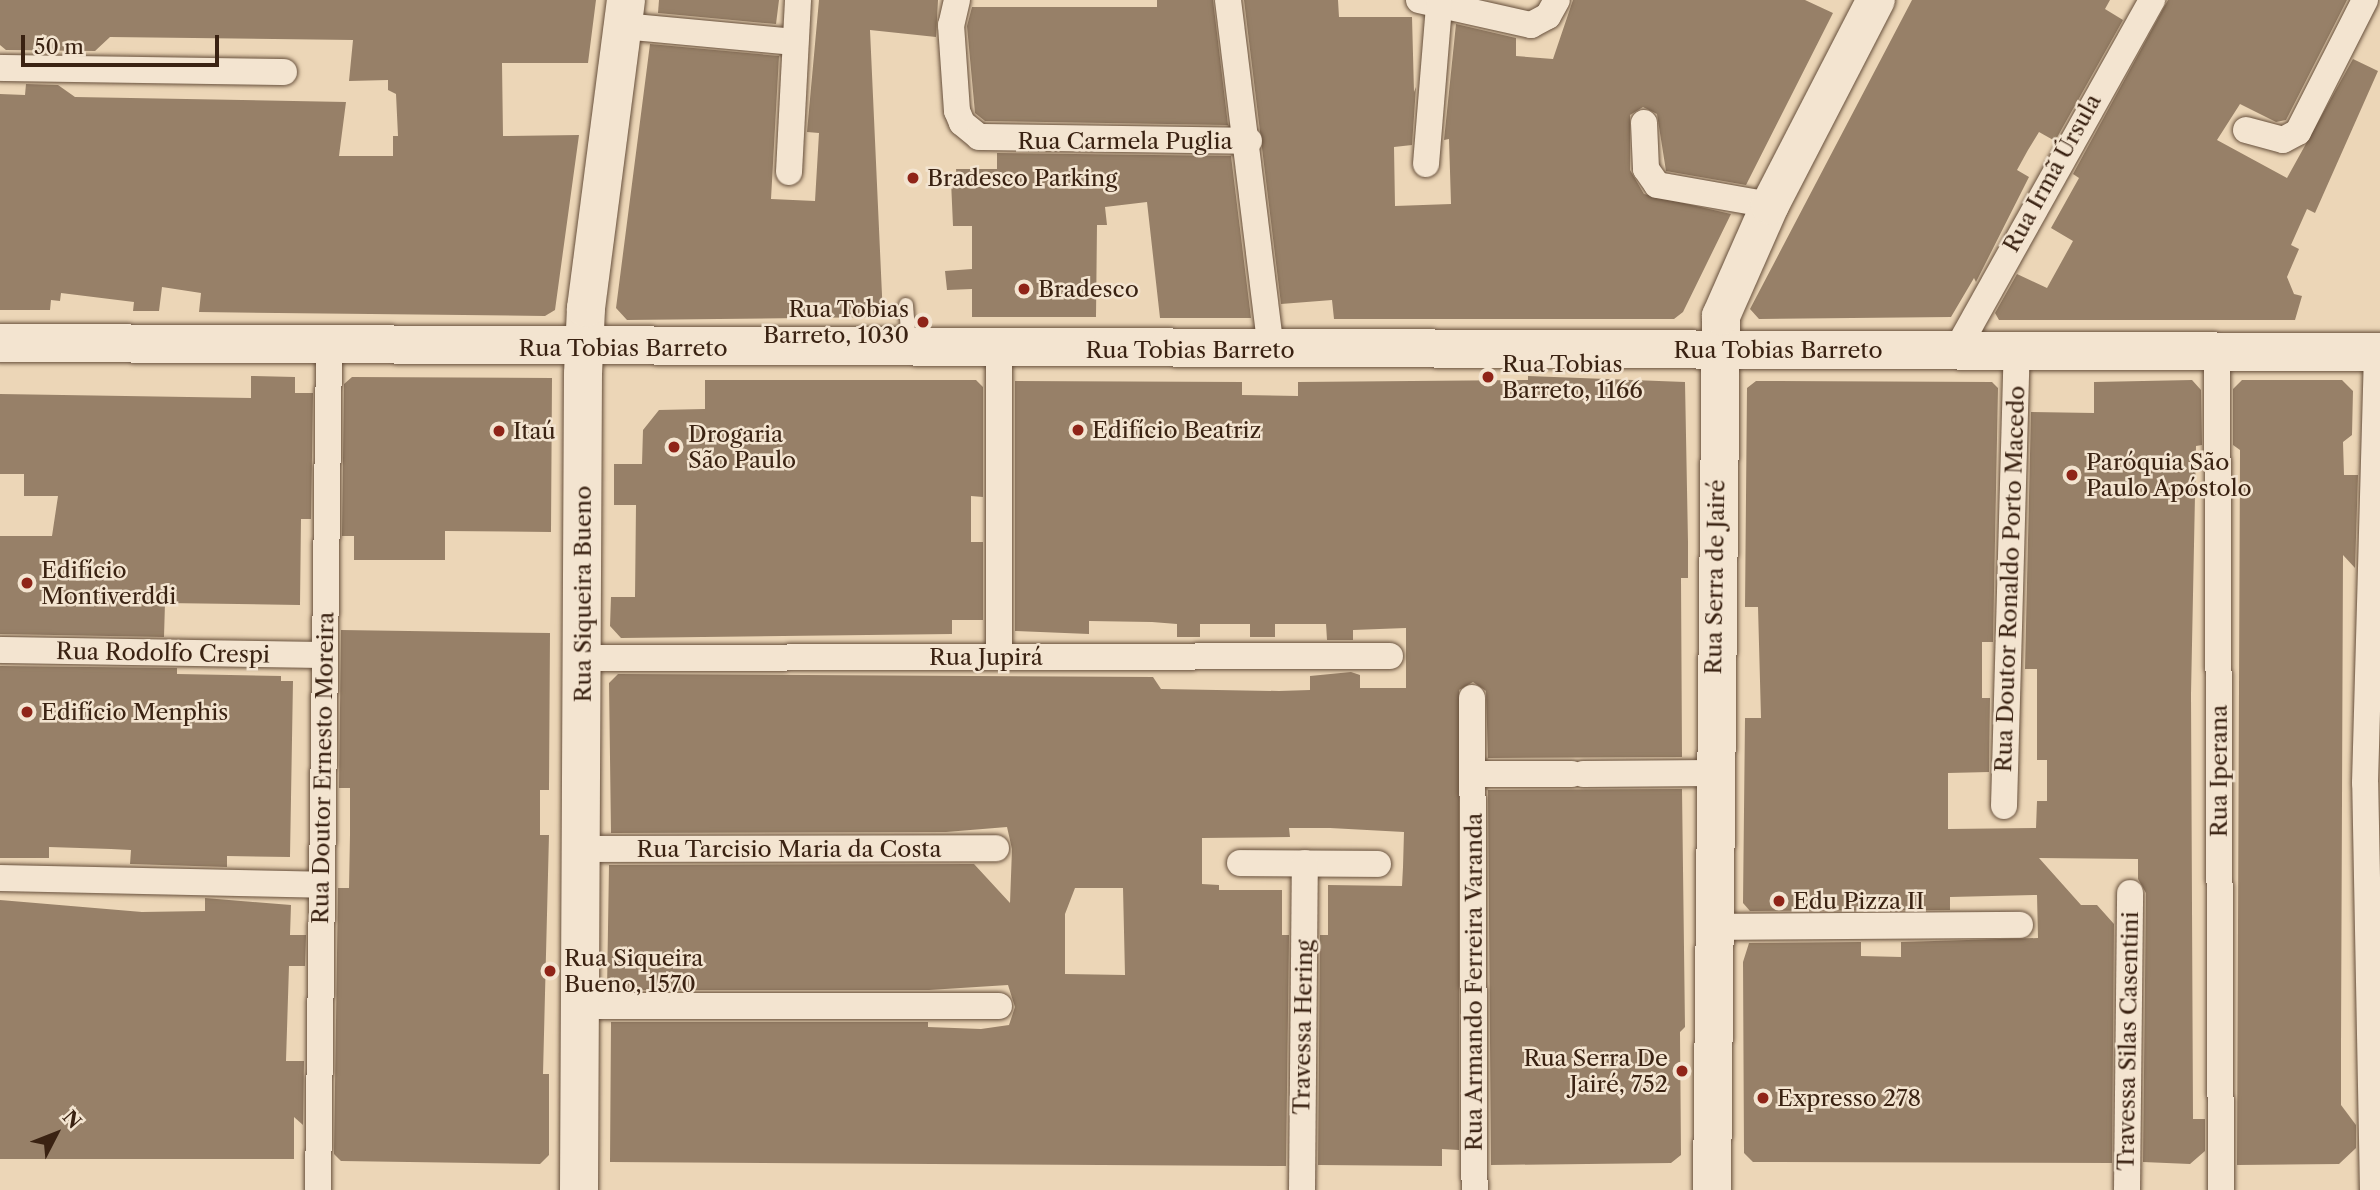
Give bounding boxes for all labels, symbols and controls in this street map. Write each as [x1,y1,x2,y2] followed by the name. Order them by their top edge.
[24,21,222,65] scale bar
[34,34,84,59] text: 50 m
[1997,89,2107,257] street label: Rua Irmã Úrsula
[1017,127,1233,155] street label: Rua Carmela Puglia
[927,164,1117,192] place label: Bradesco Parking
[905,170,921,186] marker: Bradesco Parking
[1038,275,1139,303] place label: Bradesco
[1016,281,1032,297] marker: Bradesco
[763,295,909,349] place label: Rua Tobias Barreto, 1030
[915,314,931,330] marker: Rua Tobias Barreto, 1030
[518,334,728,362] street label: Rua Tobias Barreto
[1085,336,1295,364] street label: Rua Tobias Barreto
[1673,336,1883,364] street label: Rua Tobias Barreto
[1502,350,1643,404] place label: Rua Tobias Barreto, 1166
[1480,369,1496,385] marker: Rua Tobias Barreto, 1166
[1989,385,2031,773] street label: Rua Doutor Ronaldo Porto Macedo
[1092,416,1261,444] place label: Edifício Beatriz
[513,417,555,445] place label: Itaú
[688,420,796,474] place label: Drogaria São Paulo
[1070,422,1086,438] marker: Edifício Beatriz
[491,423,507,439] marker: Itaú
[666,439,682,455] marker: Drogaria São Paulo
[2086,448,2253,502] place label: Paróquia São Paulo Apóstolo
[2064,467,2080,483] marker: Paróquia São Paulo Apóstolo
[1699,479,1731,675] street label: Rua Serra de Jairé
[569,485,597,703] street label: Rua Siqueira Bueno
[41,556,176,610] place label: Edifício Montiverddi
[19,575,35,591] marker: Edifício Montiverddi
[306,611,340,925] street label: Rua Doutor Ernesto Moreira
[56,637,270,669] street label: Rua Rodolfo Crespi
[929,643,1043,671] street label: Rua Jupirá
[41,698,228,726] place label: Edifício Menphis
[19,704,35,720] marker: Edifício Menphis
[2205,705,2233,837] street label: Rua Iperana
[1460,812,1488,1152] street label: Rua Armando Ferreira Varanda
[636,835,942,863] street label: Rua Tarcisio Maria da Costa
[1793,887,1925,915] place label: Edu Pizza II
[1771,893,1787,909] marker: Edu Pizza II
[2112,911,2144,1171] street label: Travessa Silas Casentini
[1288,939,1318,1115] street label: Travessa Hering
[564,944,704,998] place label: Rua Siqueira Bueno, 1570
[542,963,558,979] marker: Rua Siqueira Bueno, 1570
[1523,1044,1668,1098] place label: Rua Serra De Jairé, 752
[1674,1063,1690,1079] marker: Rua Serra De Jairé, 752
[1777,1084,1921,1112] place label: Expresso 278
[1755,1090,1771,1106] marker: Expresso 278
[21,1099,91,1169] north arrow
[58,1106,86,1133] text: N

